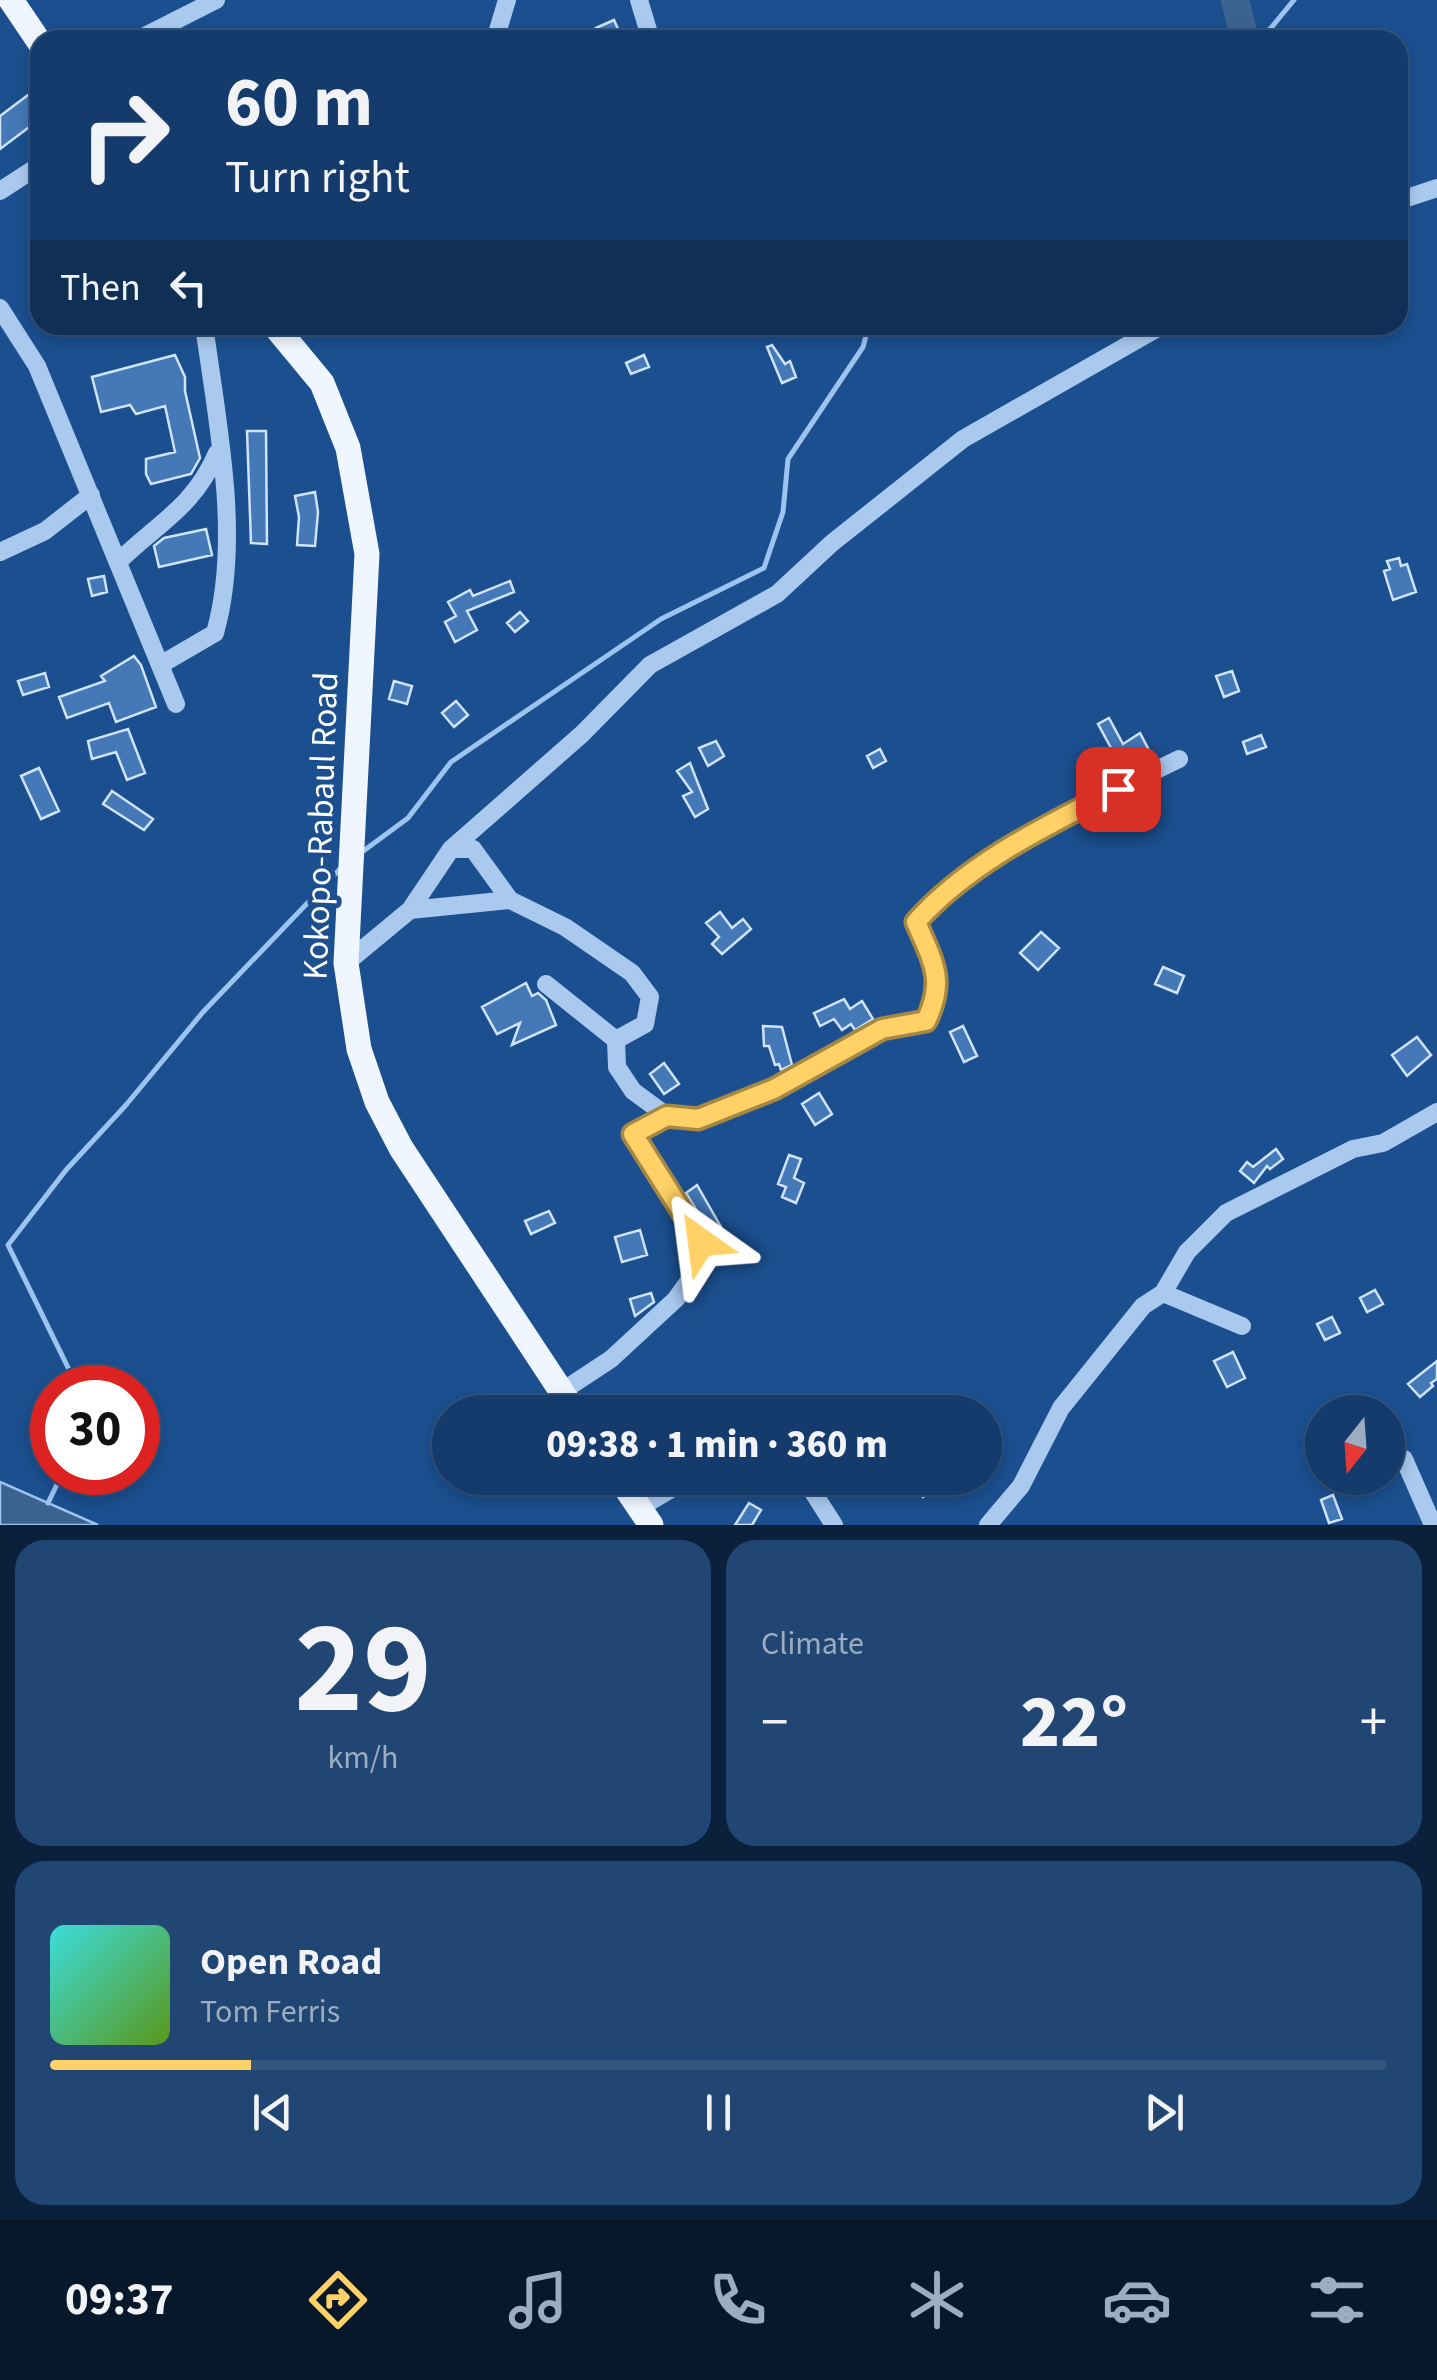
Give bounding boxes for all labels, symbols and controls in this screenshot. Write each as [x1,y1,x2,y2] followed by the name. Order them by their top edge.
[225,53,373,153] text: 60 m
[60,70,190,200] icon: right
[225,146,410,210] text: Turn right
[161,260,216,315] icon: left
[60,261,141,315] text: Then
[291,671,351,981] street label: Kokopo-Rabaul Road
[1076,747,1161,832] pin
[1091,762,1146,817] icon: arrive
[649,1190,753,1294] position arrow
[30,1365,160,1495] speed limit sign: 30
[1305,1395,1405,1495] north arrow
[1305,1395,1405,1495] map controls
[546,1418,888,1472] text: 09:38 · 1 min · 360 m
[294,1577,432,1762] text: 29
[761,1621,864,1667] text: Climate
[1020,1669,1128,1776] text: 22°
[761,1684,788,1762] text: −
[1360,1684,1387,1762] text: +
[328,1735,398,1781] text: km/h
[200,1935,382,1989] text: Open Road
[200,1989,340,2035] text: Tom Ferris
[245,2085,300,2140] icon: previous
[691,2085,746,2140] icon: pause
[1137,2085,1192,2140] icon: next
[303,2265,373,2335] icon: directions
[503,2265,573,2335] icon: music
[703,2265,773,2335] icon: phone
[902,2265,972,2335] icon: climate
[1102,2265,1172,2335] icon: car
[1302,2265,1372,2335] icon: filters
[65,2268,173,2332] text: 09:37

